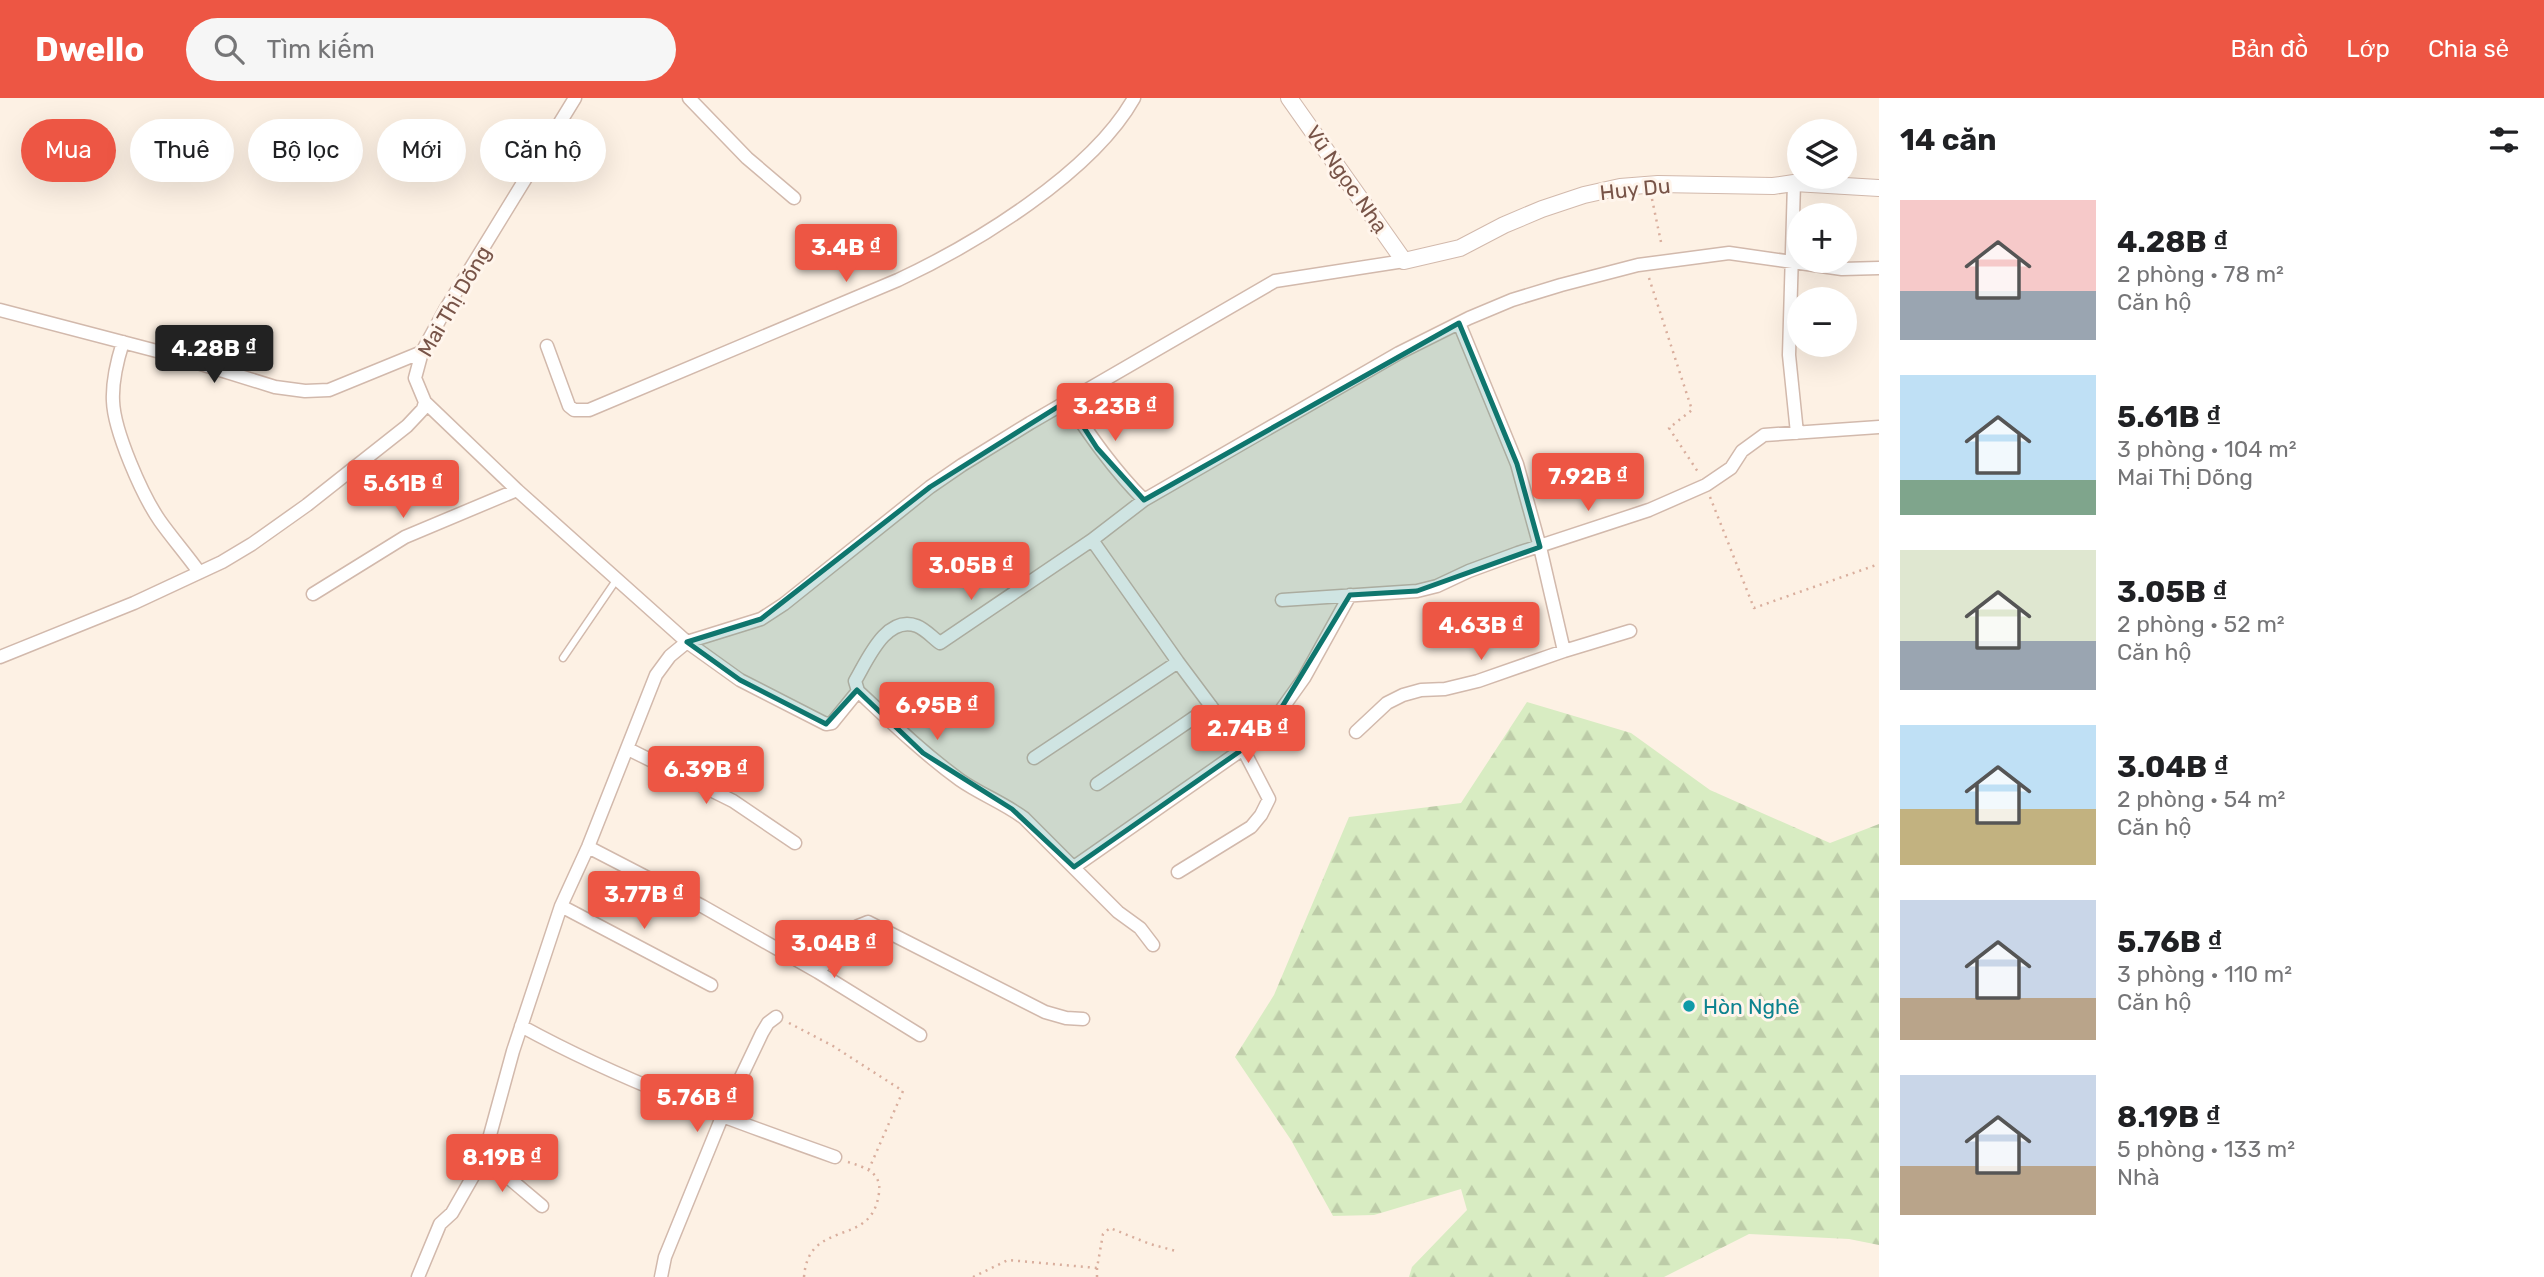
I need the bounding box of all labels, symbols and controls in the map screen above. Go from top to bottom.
search box [186,18,676,81]
text: Dwello [35,30,144,69]
icon: search [210,30,248,68]
text: Tìm kiếm [266,34,375,65]
text: Bản đồ [2230,35,2308,63]
text: Lớp [2346,35,2390,63]
text: Chia sẻ [2428,35,2509,63]
chip: Mua [21,119,116,182]
chip: Thuê [130,119,234,182]
chip: Bộ lọc [248,119,363,182]
chip: Mới [377,119,466,182]
chip: Căn hộ [480,119,606,182]
map controls [1787,119,1857,357]
button: layers [1787,119,1857,189]
street label: Vũ Ngọc Nhạ [1301,120,1393,238]
icon: filters [2485,121,2523,159]
text: 14 căn [1900,122,1996,158]
street label: Huy Du [1598,173,1672,205]
button: + [1787,203,1857,273]
text: 4.28B ₫ [2117,224,2229,260]
pin: 3.4B ₫ [789,225,903,284]
icon: home [1956,228,2040,312]
text: 3.4B ₫ [811,233,881,261]
street label: Mai Thị Dõng [412,241,496,361]
text: 2 phòng · 78 m² [2117,260,2284,288]
button: − [1787,287,1857,357]
text: Căn hộ [2117,288,2191,316]
pin: 4.28B ₫ [149,326,279,385]
text: 4.28B ₫ [171,334,257,362]
pin: 3.23B ₫ [1050,384,1180,443]
text: 3.23B ₫ [1073,392,1157,420]
text: 5.61B ₫ [2117,399,2221,435]
icon: home [1956,403,2040,487]
text: 3 phòng · 104 m² [2117,435,2297,463]
pin: 7.92B ₫ [1523,454,1653,513]
pin: 5.61B ₫ [338,460,468,520]
text: 7.92B ₫ [1548,462,1628,490]
text: Mai Thị Dõng [2117,463,2253,491]
text: 5.61B ₫ [363,469,443,497]
pin: 3.05B ₫ [906,542,1036,602]
text: 3.05B ₫ [929,551,1013,579]
text: 3.05B ₫ [2117,574,2228,610]
icon: home [1956,578,2040,662]
pin: 4.63B ₫ [1416,602,1546,662]
text: 2 phòng · 52 m² [2117,610,2285,638]
text: 4.63B ₫ [1439,611,1523,639]
text: Căn hộ [2117,638,2191,666]
pin: 6.95B ₫ [872,682,1002,742]
text: 6.95B ₫ [895,691,979,719]
pin: 2.74B ₫ [1183,706,1313,765]
text: 2.74B ₫ [1207,714,1289,742]
pin: 6.39B ₫ [641,746,771,806]
text: 3.04B ₫ [2117,749,2229,785]
icon: home [1956,753,2040,837]
text: 6.39B ₫ [664,755,748,783]
text: 2 phòng · 54 m² [2117,785,2285,813]
text: Căn hộ [2117,813,2191,841]
pin: 3.77B ₫ [579,872,709,931]
text: 3.77B ₫ [604,880,684,908]
pin: 3.04B ₫ [769,920,899,980]
text: 5.76B ₫ [2117,924,2223,960]
icon: home [1956,928,2040,1012]
text: 3.04B ₫ [791,929,877,957]
text: 3 phòng · 110 m² [2117,960,2292,988]
text: Căn hộ [2117,988,2191,1016]
place label: Hòn Nghê [1703,994,1800,1019]
marker: Hòn Nghê [1681,998,1697,1014]
pin: 5.76B ₫ [632,1074,762,1134]
text: 5.76B ₫ [656,1083,738,1111]
text: 8.19B ₫ [2117,1099,2221,1135]
icon: home [1956,1103,2040,1187]
pin: 8.19B ₫ [437,1134,567,1194]
text: 5 phòng · 133 m² [2117,1135,2295,1163]
text: 8.19B ₫ [462,1143,542,1171]
text: Nhà [2117,1163,2160,1191]

